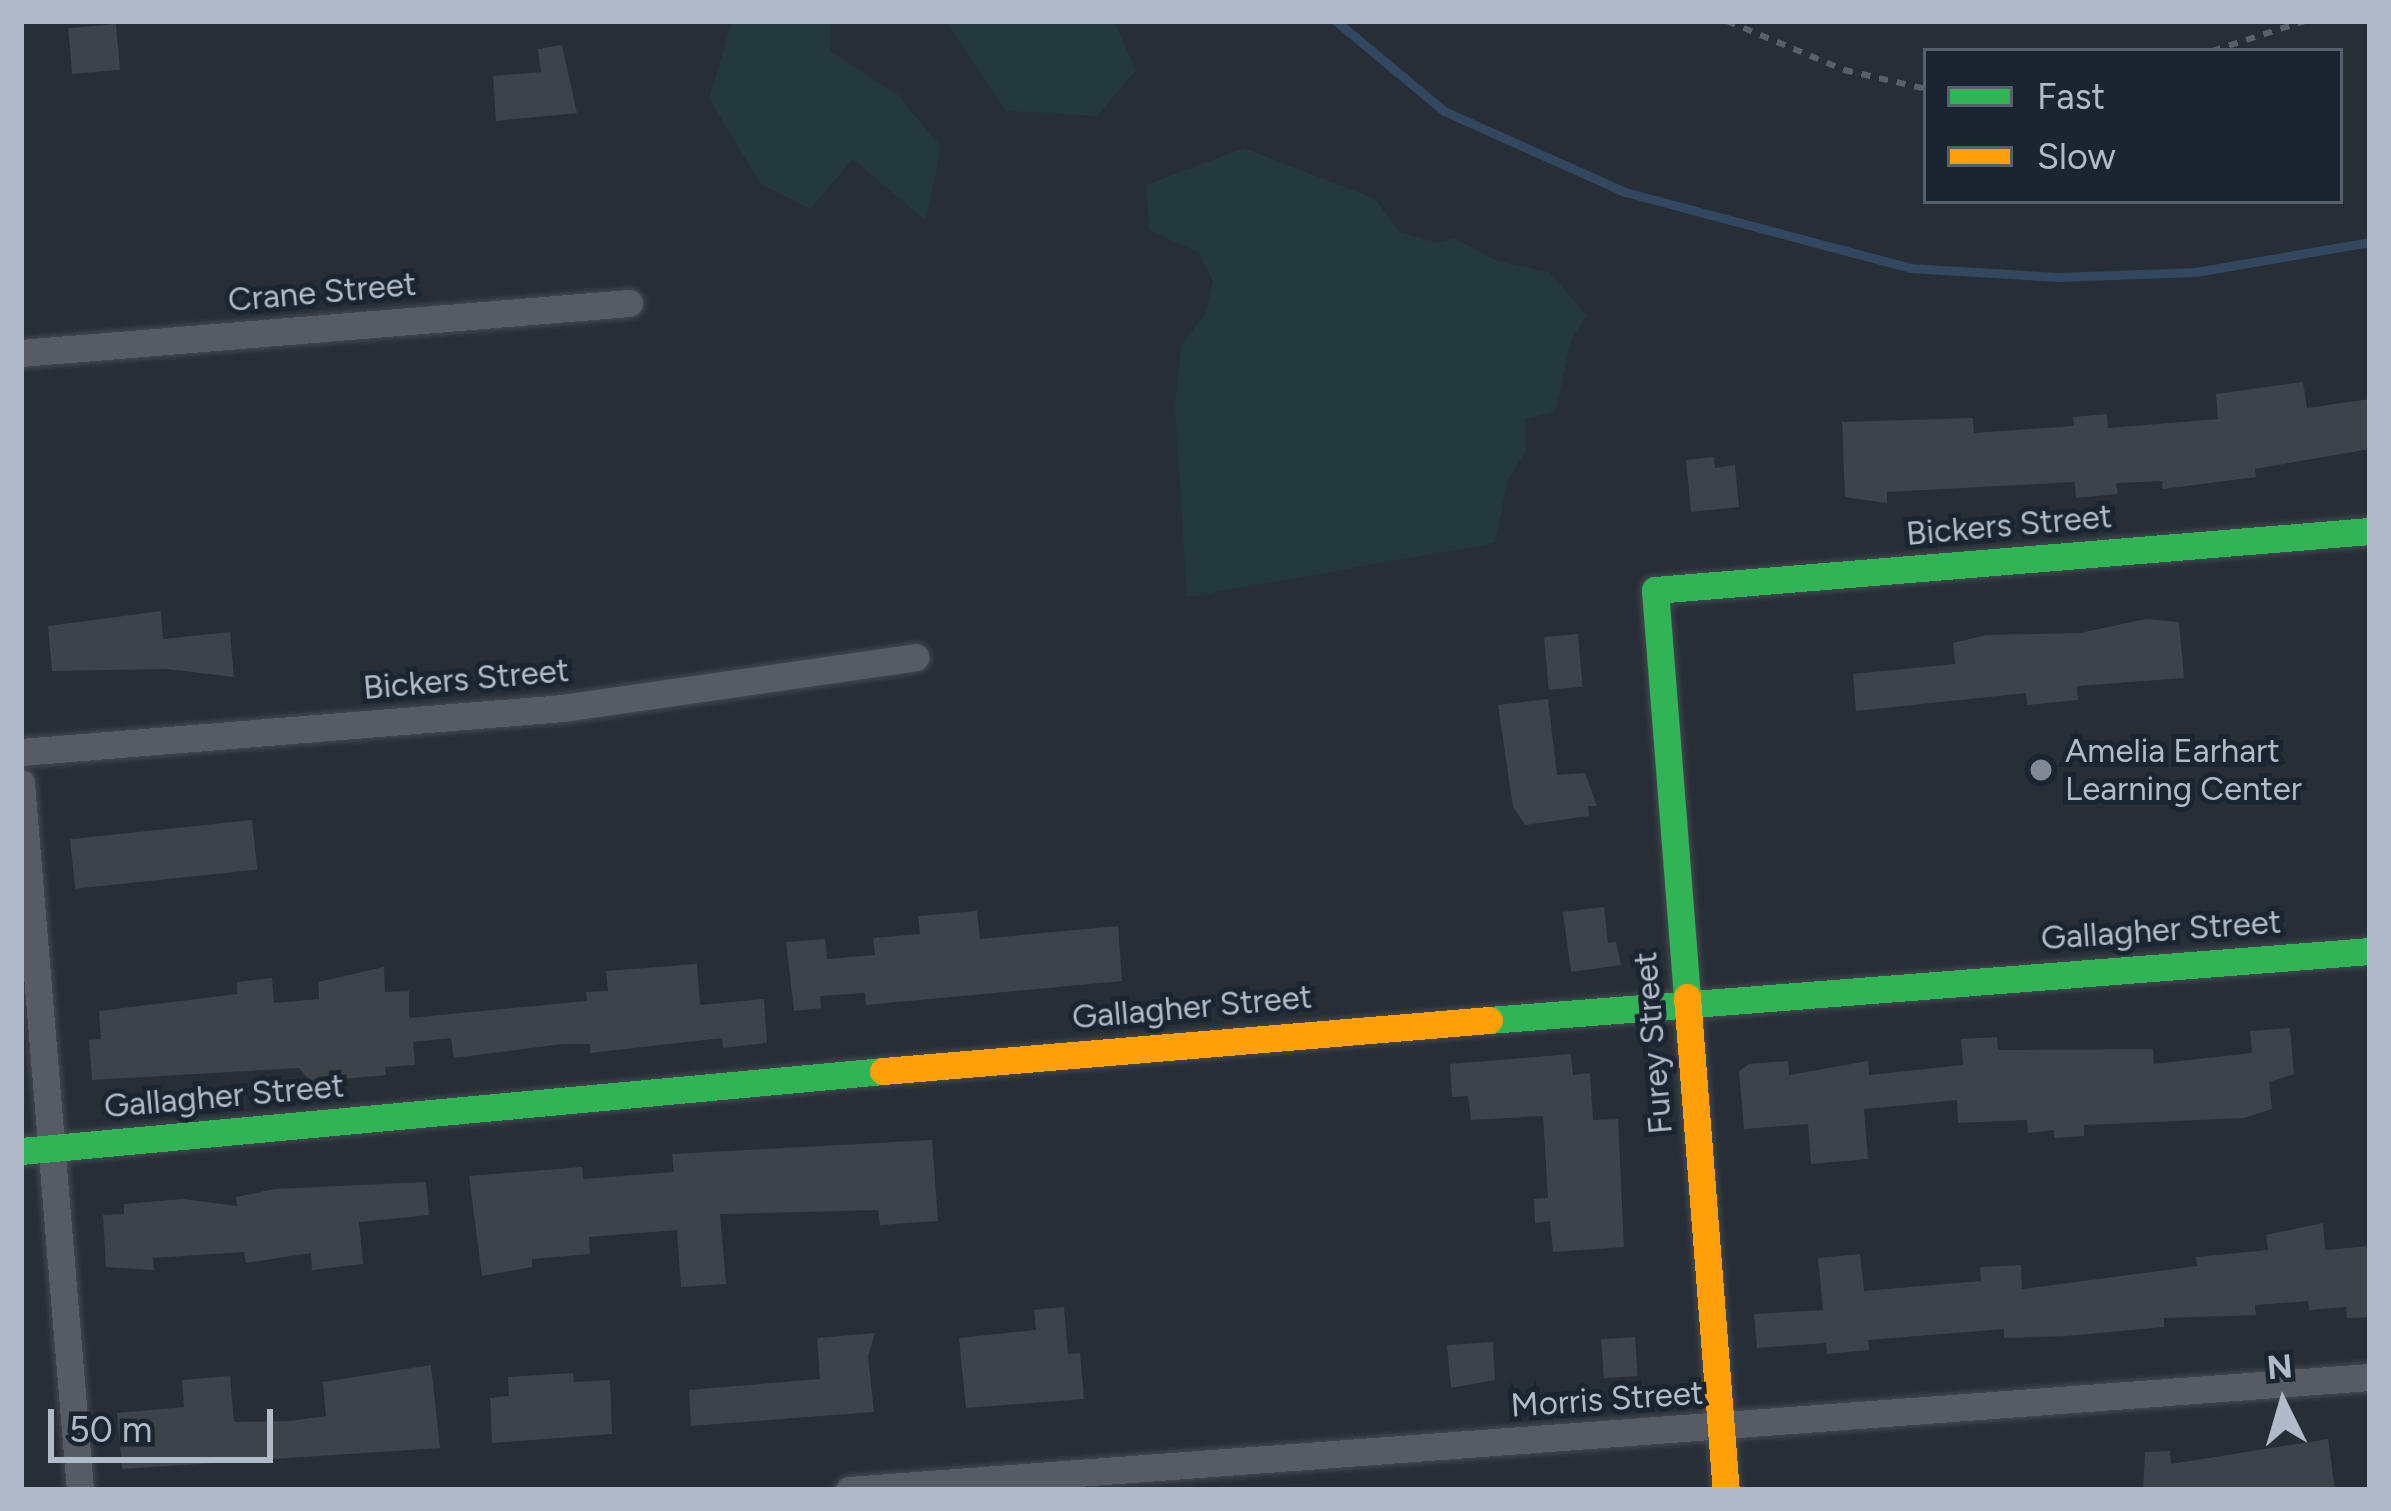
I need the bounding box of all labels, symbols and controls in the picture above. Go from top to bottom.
legend [1923,48,2343,204]
text: Fast [2037,75,2105,118]
text: Slow [2037,135,2116,178]
street label: Crane Street [226,264,418,320]
street label: Bickers Street [1904,496,2114,554]
street label: Bickers Street [361,650,571,708]
place label: Amelia Earhart Learning Center [2065,731,2302,809]
marker: Amelia Earhart Learning Center [2028,757,2054,783]
street label: Gallagher Street [2040,902,2282,958]
street label: Furey Street [1625,950,1681,1136]
street label: Gallagher Street [1070,977,1314,1037]
street label: Gallagher Street [102,1066,346,1126]
north arrow [2223,1343,2343,1463]
text: N [2265,1346,2294,1387]
street label: Morris Street [1509,1373,1705,1425]
scale bar [54,1385,279,1459]
text: 50 m [69,1408,152,1451]

